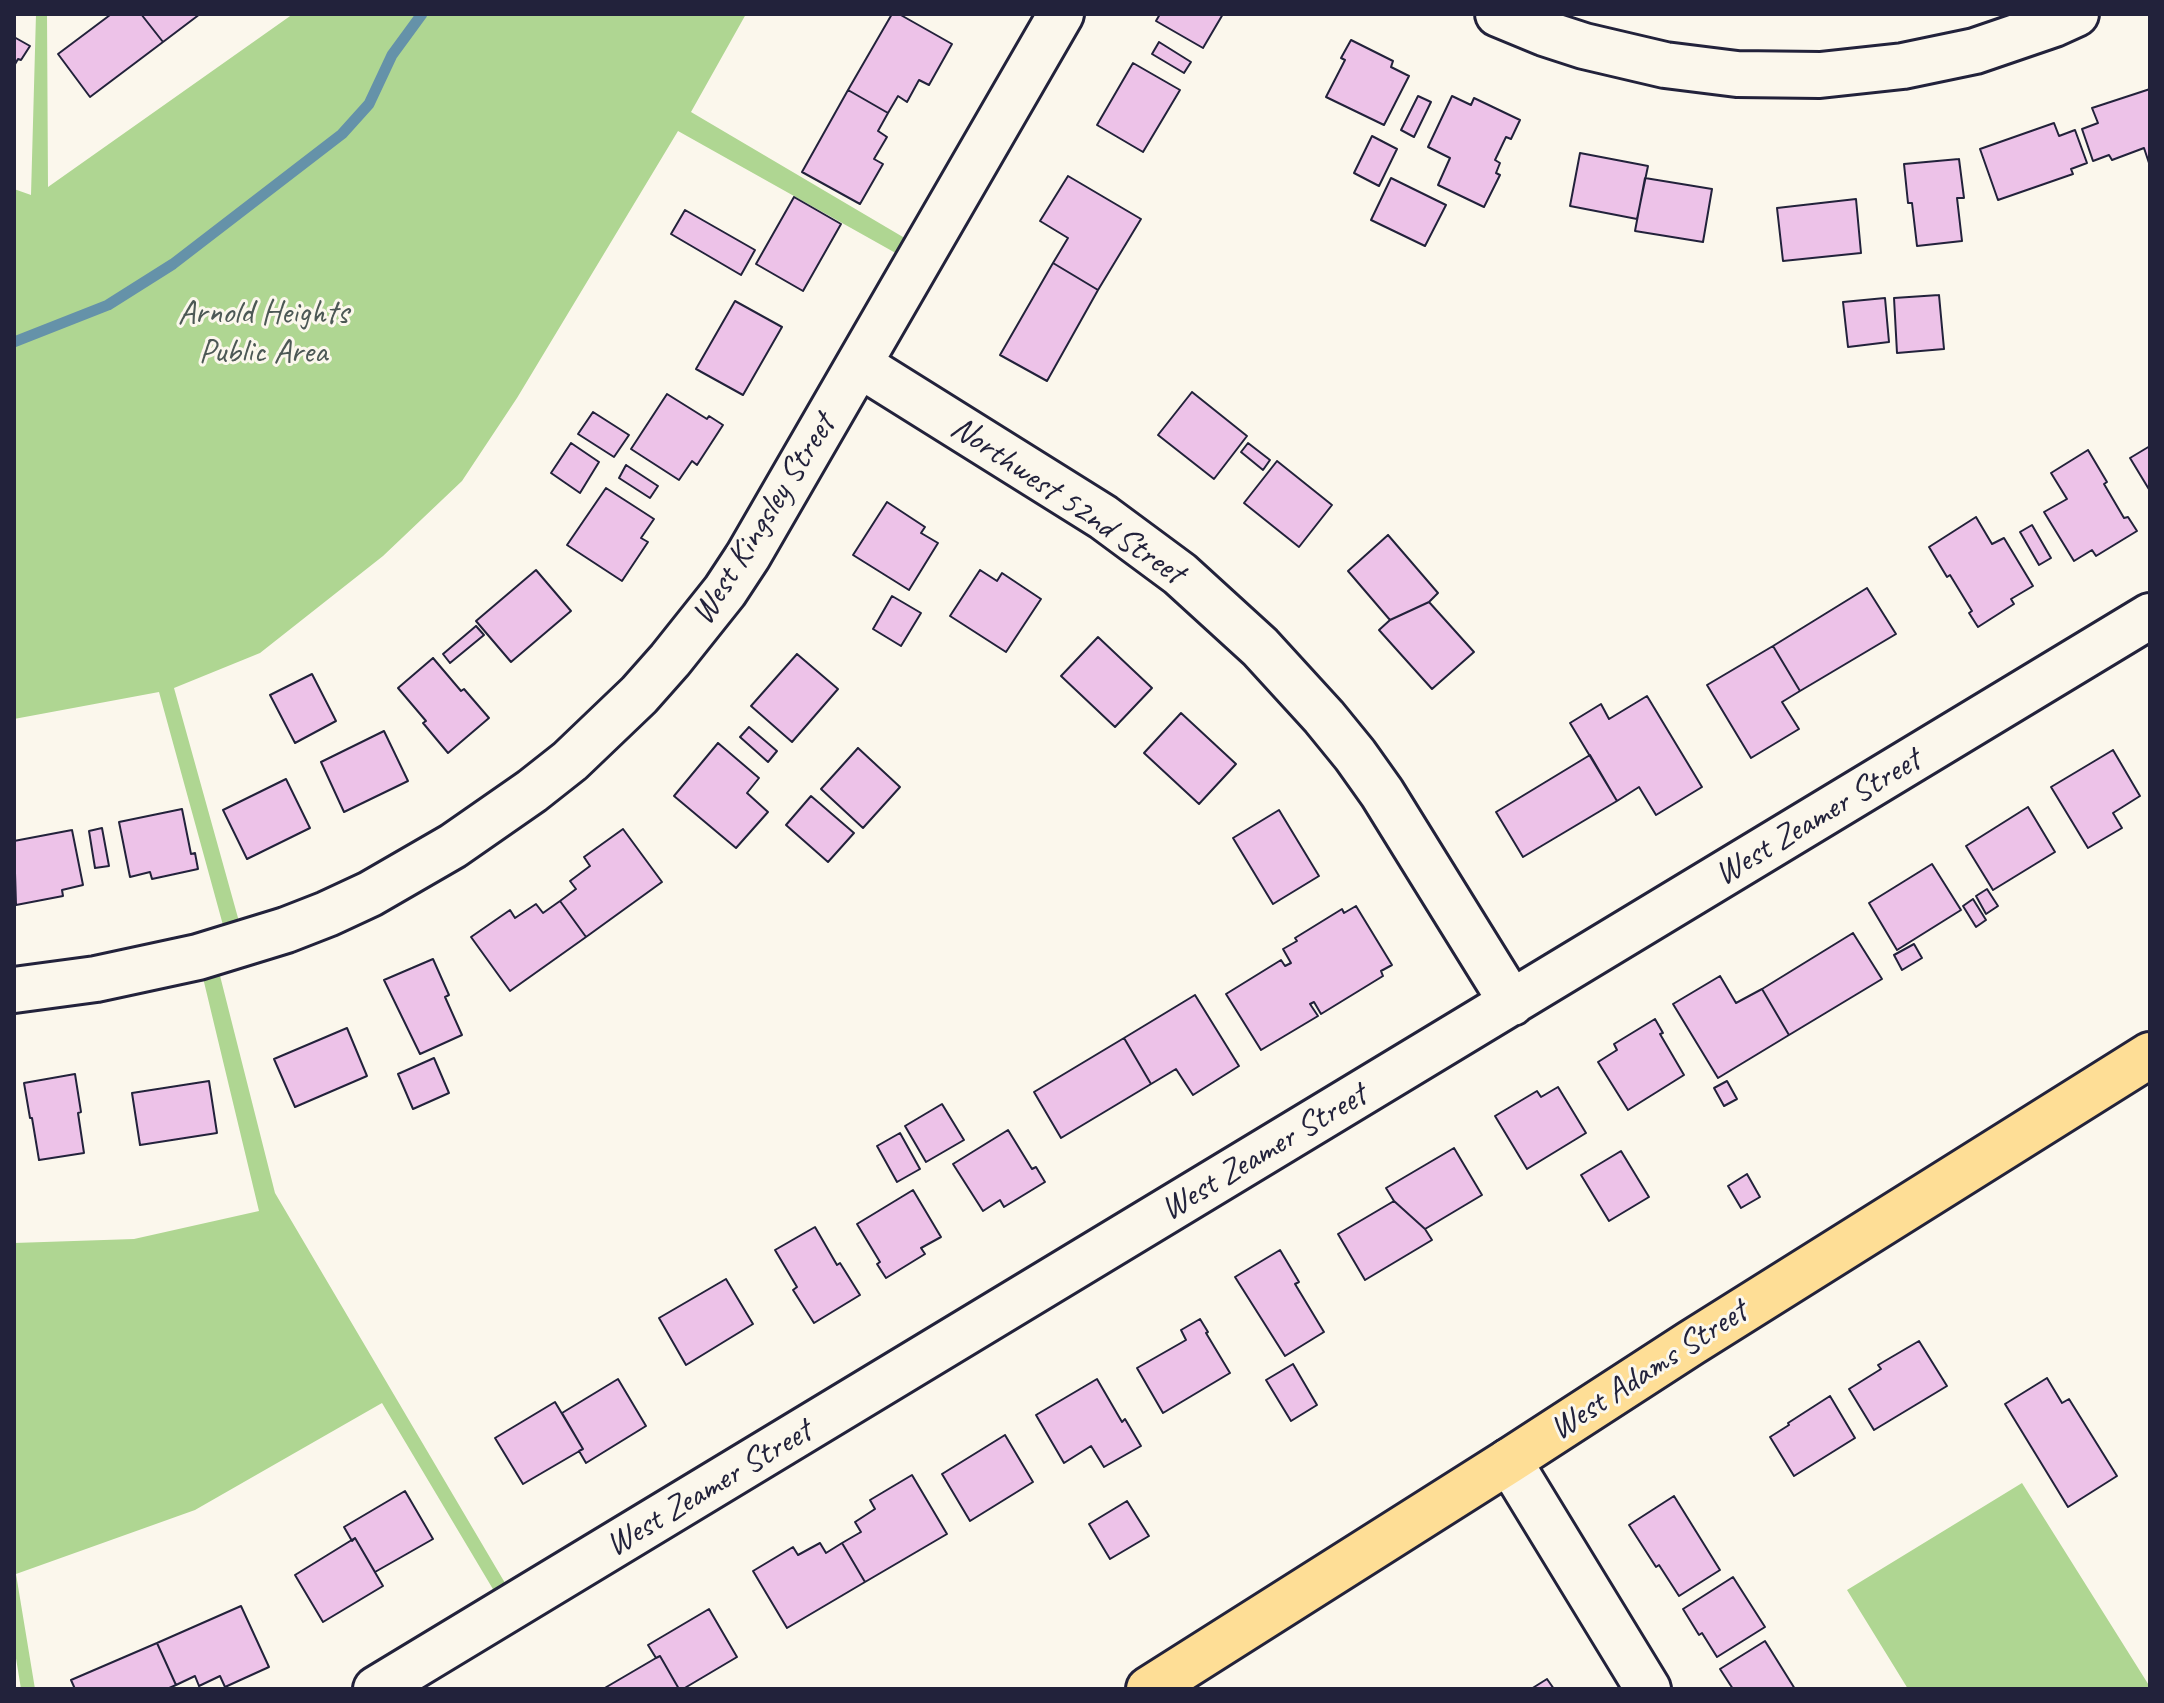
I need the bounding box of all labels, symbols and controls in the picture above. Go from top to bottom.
park label: Arnold Heights Public Area [178,294,348,374]
street label: West Kingsley Street [683,407,845,633]
street label: Northwest 52nd Street [943,408,1191,594]
street label: West Zeamer Street [1708,741,1928,895]
street label: West Zeamer Street [1154,1076,1374,1230]
street label: West Adams Street [1543,1292,1755,1450]
street label: West Zeamer Street [599,1412,819,1566]

